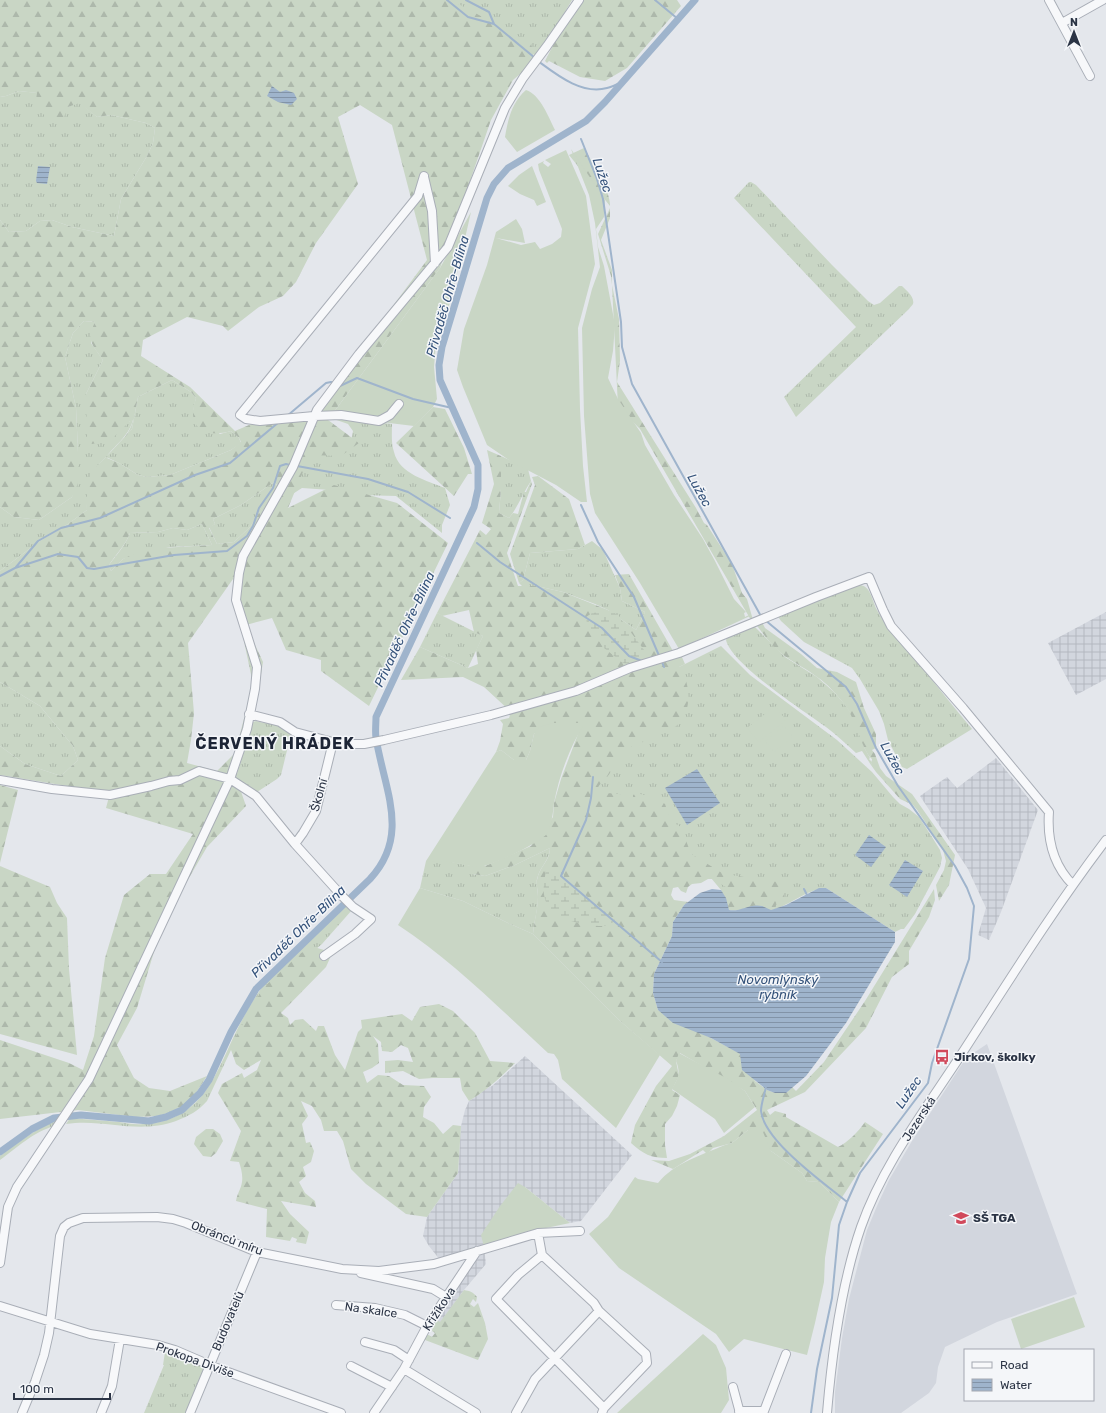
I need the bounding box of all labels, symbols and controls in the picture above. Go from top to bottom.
north arrow [1054,12,1094,52]
text: N [1070,16,1078,29]
water label: Lužec [590,156,615,194]
water label: Přivaděč Ohře-Bílina [423,233,472,358]
water label: Lužec [684,471,715,510]
water label: Přivaděč Ohře-Bílina [371,569,438,689]
district label: ČERVENÝ HRÁDEK [195,733,355,753]
water label: Lužec [877,739,908,778]
street label: Školní [308,776,331,813]
water label: Přivaděč Ohře-Bílina [248,882,349,980]
water label: Novomlýnský rybník [738,972,819,1002]
bus stop icon: Jirkov, školky [933,1048,951,1066]
place label: Jirkov, školky [954,1050,1036,1064]
water label: Lužec [892,1073,925,1111]
street label: Jezerská [899,1094,939,1144]
school or university icon: SŠ TGA [952,1209,970,1227]
place label: SŠ TGA [973,1211,1016,1225]
street label: Obránců míru [189,1218,265,1258]
street label: Křižíkova [420,1285,458,1333]
street label: Budovatelů [209,1289,247,1353]
street label: Na skalce [344,1299,398,1321]
street label: Prokopa Diviše [154,1339,236,1381]
legend [964,1349,1094,1401]
text: Road [1000,1358,1028,1372]
scale bar [14,1375,110,1401]
text: Water [1000,1378,1032,1392]
text: 100 m [20,1382,54,1396]

